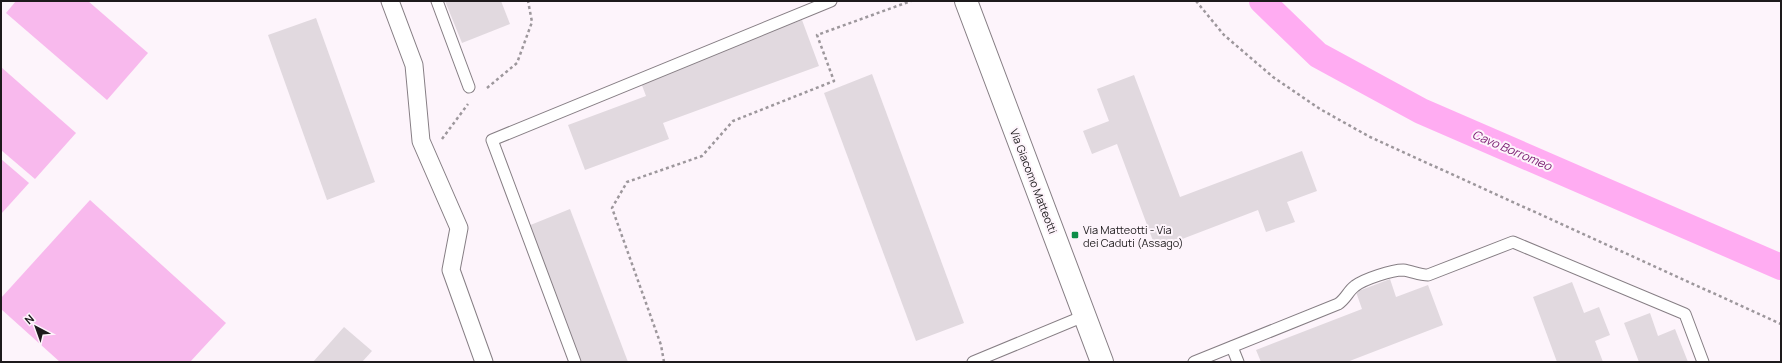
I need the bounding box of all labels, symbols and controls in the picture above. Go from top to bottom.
street label: Via Giacomo Matteotti [1007,126,1061,236]
water label: Cavo Borromeo [1470,126,1555,175]
place label: Via Matteotti - Via dei Caduti (Assago) [1083,222,1184,250]
marker: Via Matteotti - Via dei Caduti (Assago) [1070,230,1080,240]
north arrow [16,307,56,347]
text: N [21,311,37,327]

